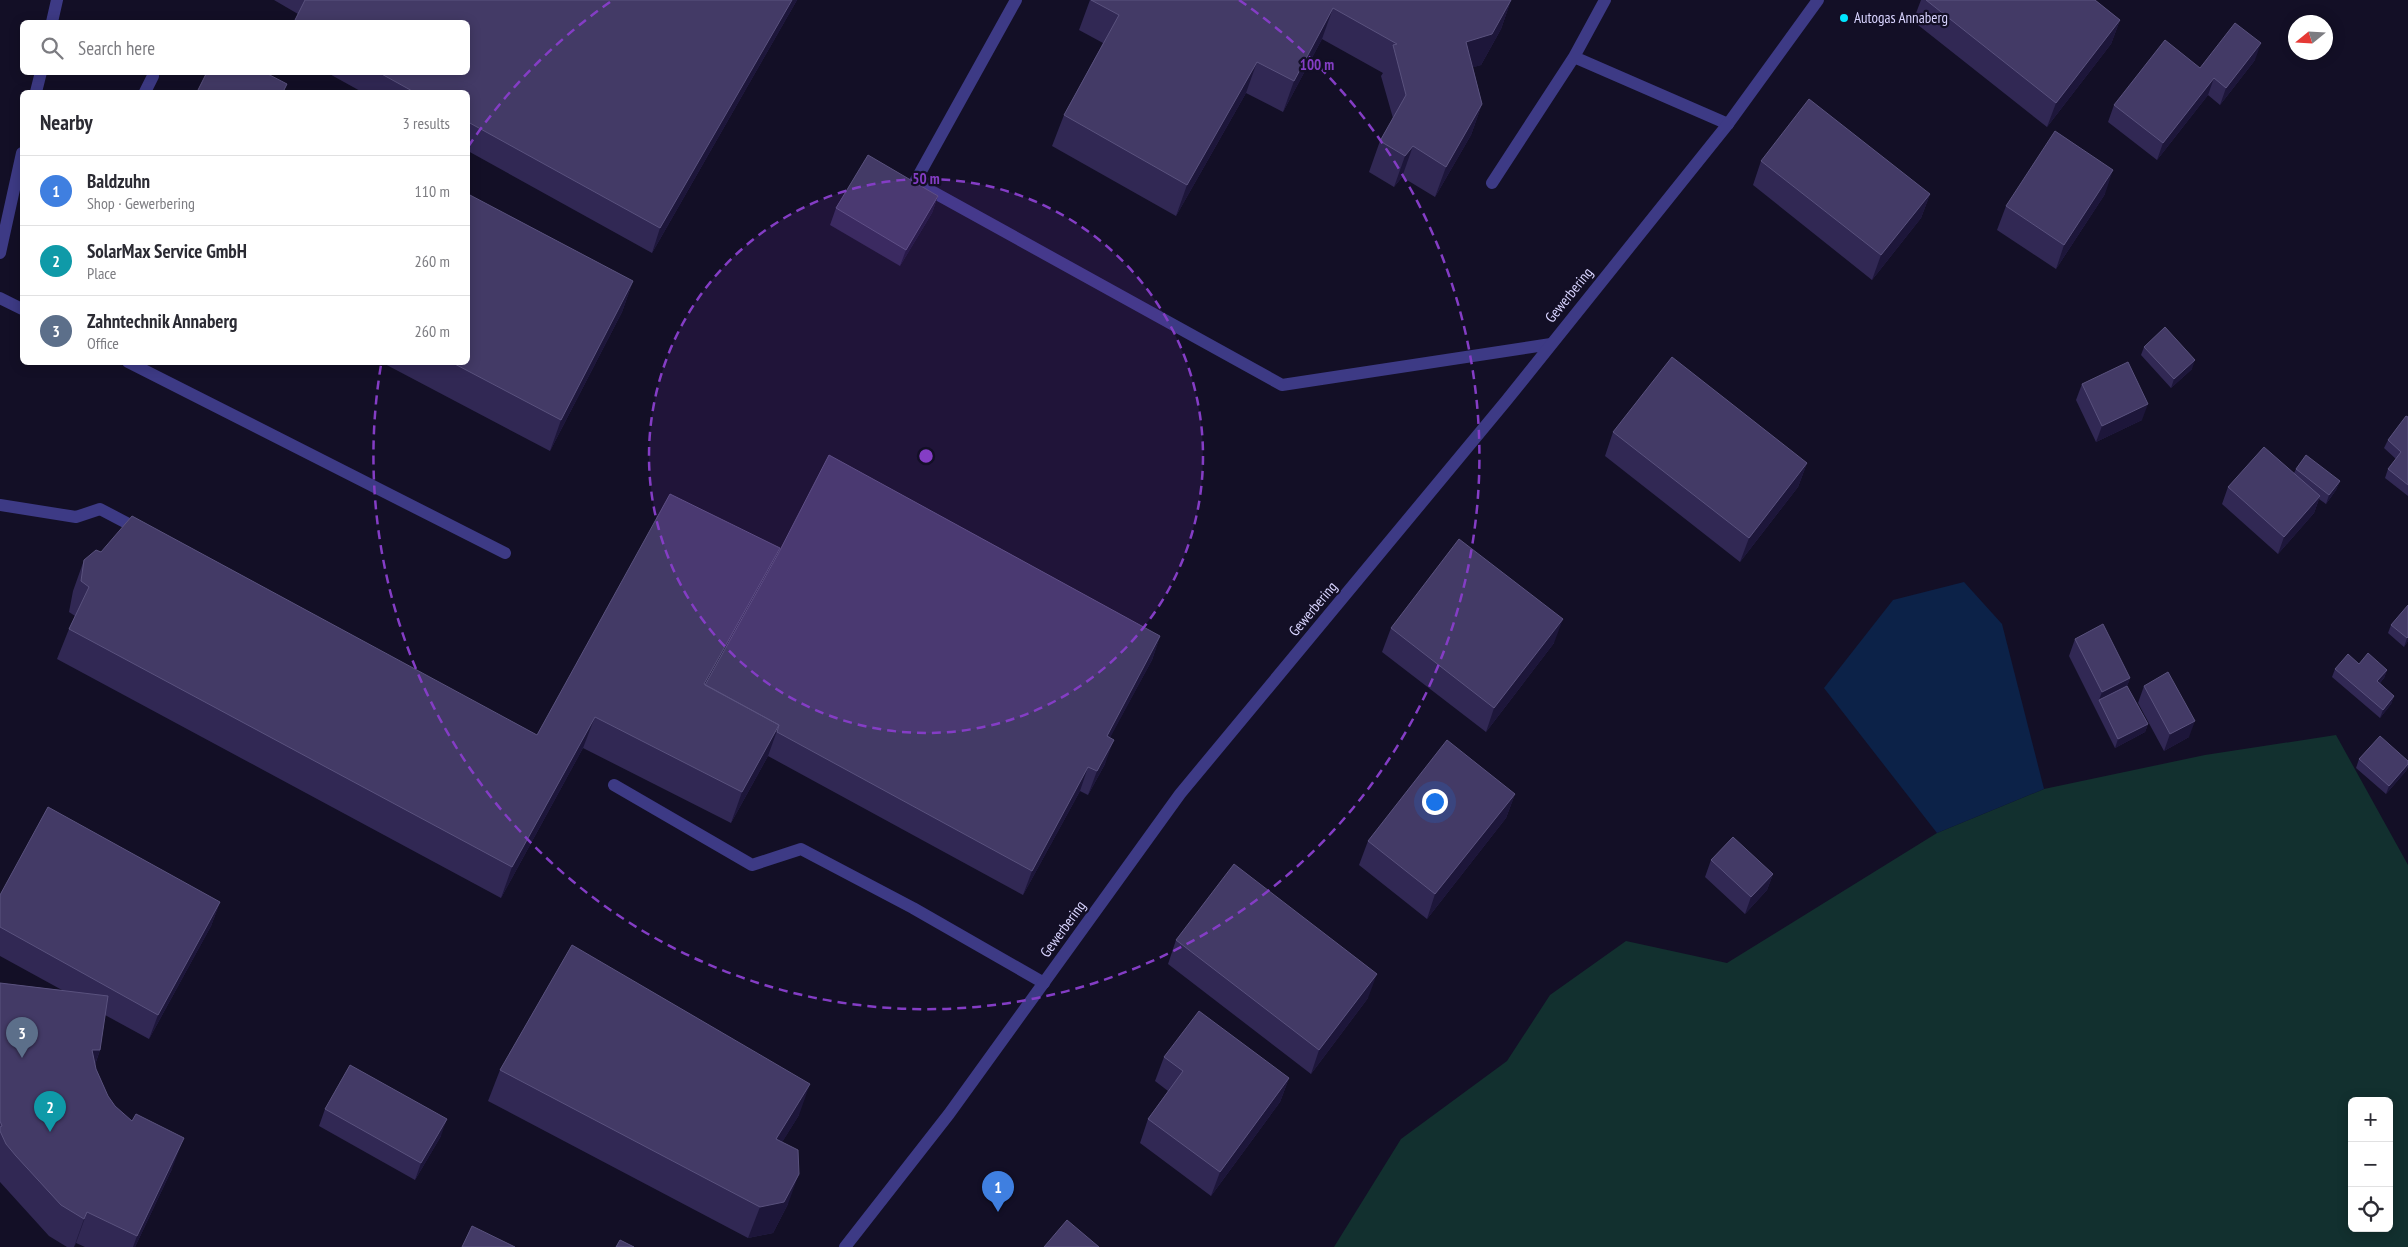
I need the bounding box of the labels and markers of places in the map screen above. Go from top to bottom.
place label: Autogas Annaberg [1854,8,1948,27]
marker: Autogas Annaberg [1838,12,1850,24]
centre of rings [917,447,935,465]
pin: 3 [6,1017,38,1058]
pin: 2 [34,1091,66,1132]
pin: 1 [982,1171,1014,1212]

